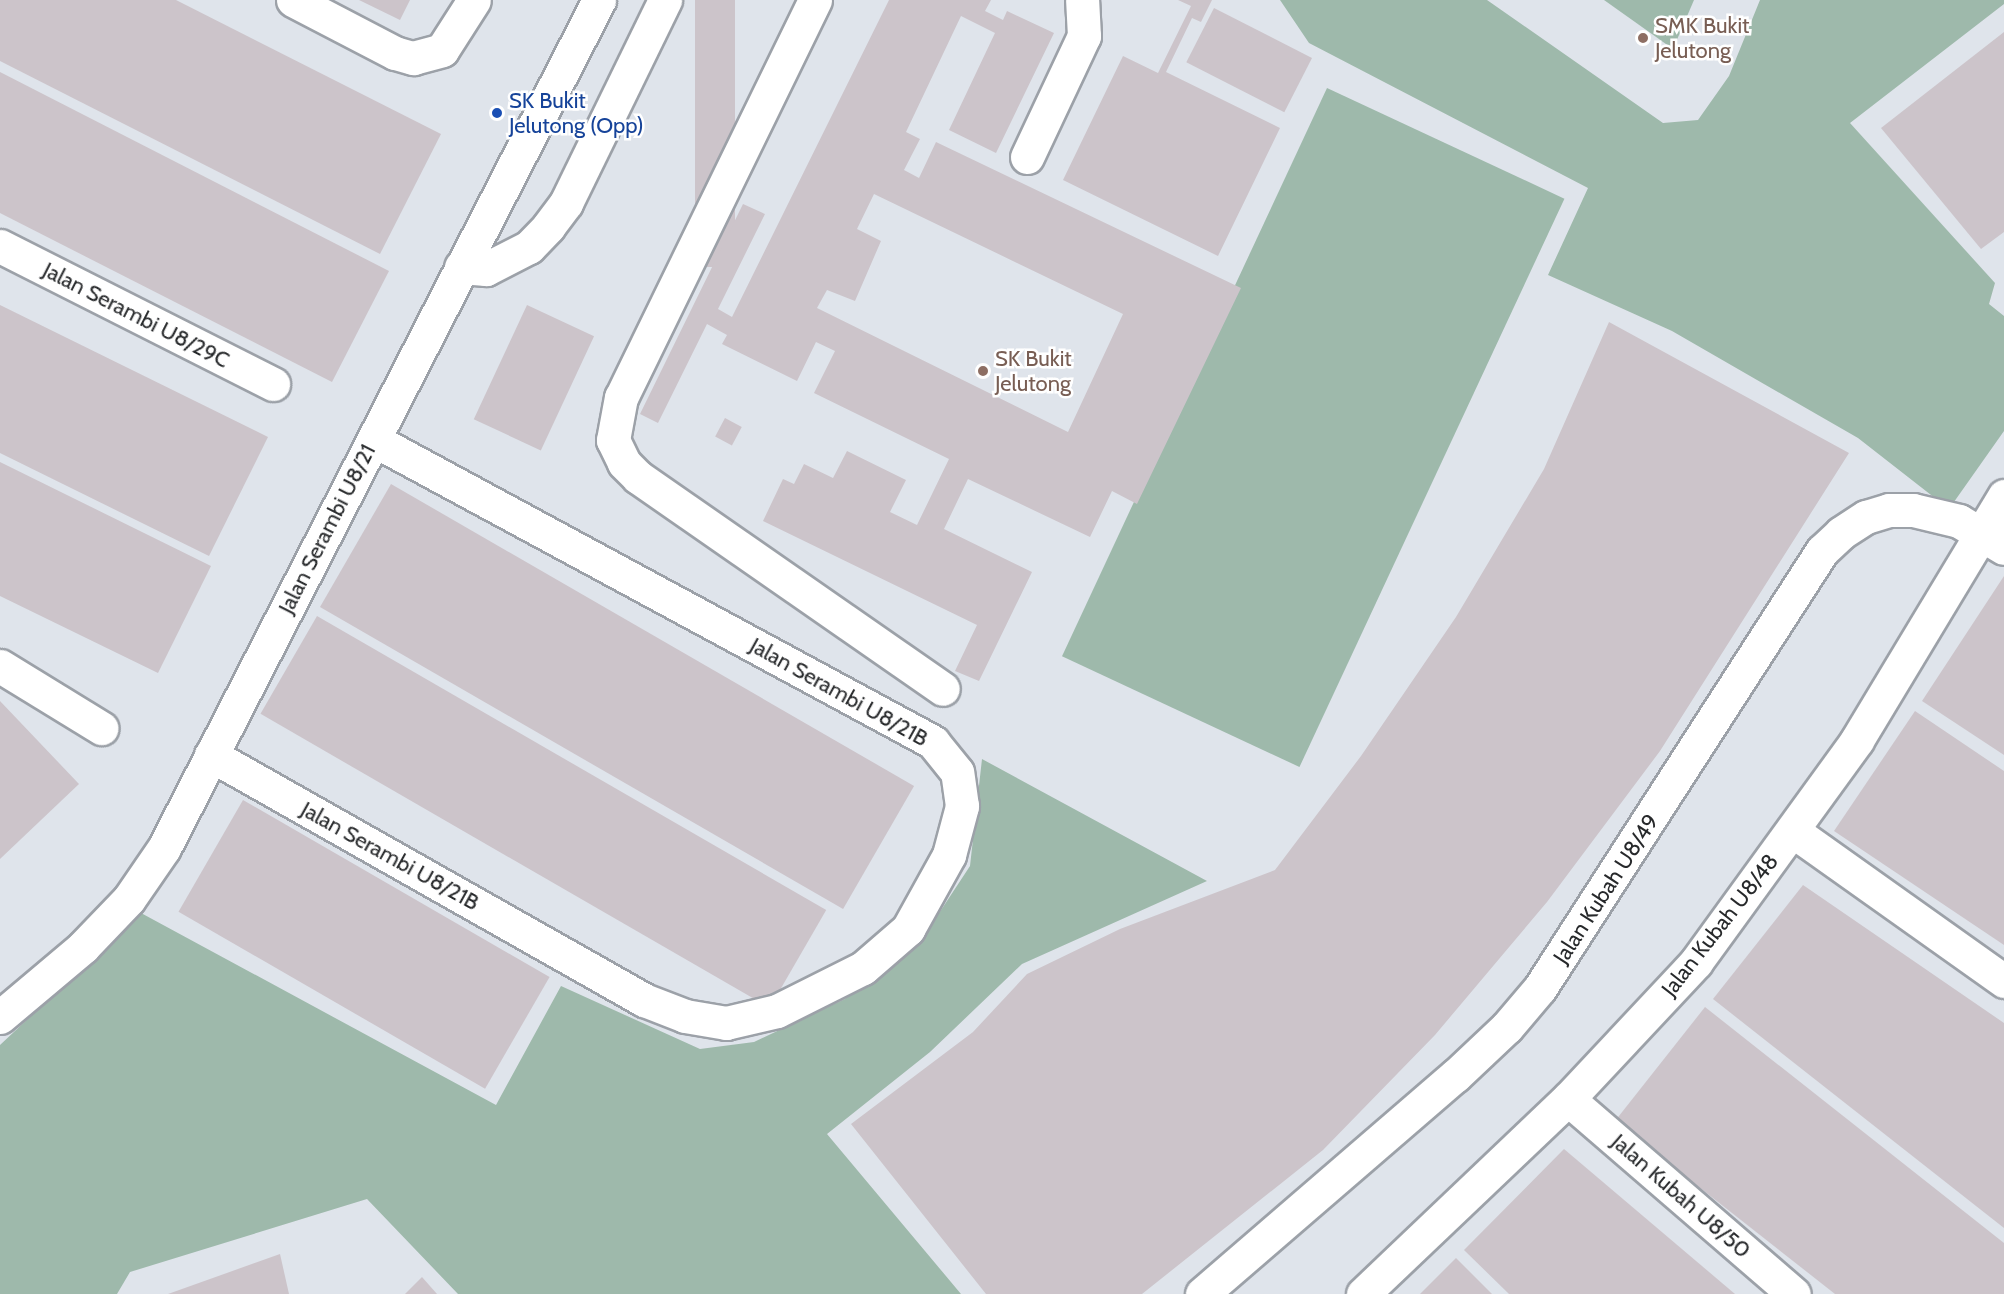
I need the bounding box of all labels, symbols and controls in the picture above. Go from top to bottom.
place label: SMK Bukit Jelutong [1655,12,1749,63]
marker: SMK Bukit Jelutong [1636,31,1650,45]
place label: SK Bukit Jelutong (Opp) [509,87,644,138]
marker: SK Bukit Jelutong (Opp) [490,106,504,120]
street label: Jalan Serambi U8/29C [38,257,234,373]
place label: SK Bukit Jelutong [995,345,1072,396]
marker: SK Bukit Jelutong [976,364,990,378]
street label: Jalan Serambi U8/21 [273,440,381,618]
street label: Jalan Serambi U8/21B [745,632,933,752]
street label: Jalan Serambi U8/21B [296,796,484,916]
street label: Jalan Kubah U8/49 [1548,809,1664,969]
street label: Jalan Kubah U8/48 [1656,848,1784,1002]
street label: Jalan Kubah U8/50 [1606,1128,1756,1264]

